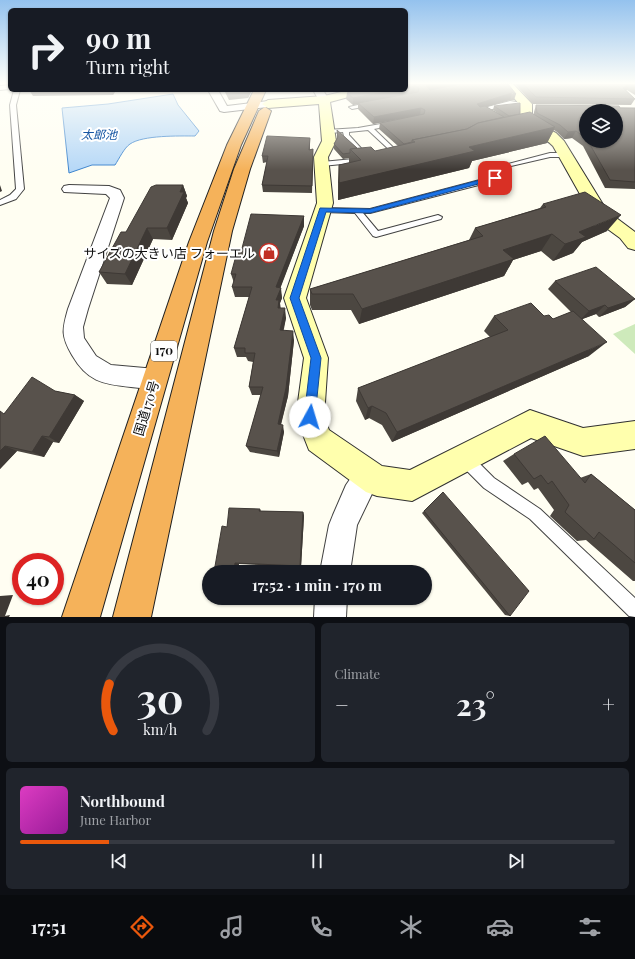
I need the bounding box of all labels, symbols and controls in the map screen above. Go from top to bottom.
text: 90 m [86,19,151,56]
icon: right [20,24,72,76]
text: Turn right [86,55,169,79]
map controls [579,104,623,148]
button: layers [579,104,623,148]
water label: 太郎池 [81,126,118,142]
pin [478,161,512,195]
icon: arrive [484,167,506,189]
shop icon: サイズの大きい店 フォーエル [258,242,280,264]
place label: サイズの大きい店 フォーエル [83,244,255,261]
road number: 170 [151,341,177,361]
street label: 国道170号 [129,378,162,438]
position arrow [289,396,331,438]
speed limit sign: 40 [12,553,64,605]
text: 17:52 · 1 min · 170 m [252,575,382,595]
text: Climate [335,665,380,682]
text: 30 [137,668,184,723]
text: 23° [456,684,495,724]
text: − [335,689,349,719]
text: + [602,689,615,719]
text: km/h [143,719,178,738]
text: Northbound [80,791,165,811]
text: June Harbor [80,811,151,828]
icon: previous [108,850,130,872]
icon: pause [306,850,328,872]
icon: next [505,850,527,872]
icon: directions [128,913,156,941]
icon: music [218,913,246,941]
icon: phone [307,913,335,941]
icon: climate [397,913,425,941]
icon: car [486,913,514,941]
icon: filters [576,913,604,941]
text: 17:51 [31,915,66,939]

